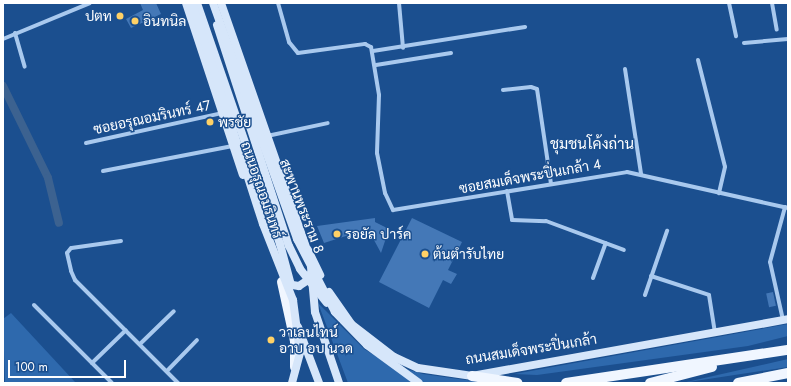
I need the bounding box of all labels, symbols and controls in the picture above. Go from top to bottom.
place label: ปตท [85,8,112,24]
marker: ปตท [115,11,125,21]
place label: อินทนิล [143,13,186,29]
marker: อินทนิล [130,16,140,26]
street label: ซอยอรุณอมรินทร์ 47 [92,96,212,138]
place label: พรชัย [218,114,251,130]
marker: พรชัย [205,117,215,127]
district label: ชุมชนโค้งถ่าน [550,136,634,154]
street label: ถนนอรุณอมรินทร์ [238,139,286,241]
street label: ซอยสมเด็จพระปิ่นเกล้า 4 [458,155,602,197]
street label: สะพานพระราม 8 [276,156,328,256]
place label: รอยัล ปาร์ค [345,226,411,242]
marker: รอยัล ปาร์ค [332,229,342,239]
place label: ต้นตำรับไทย [433,246,504,262]
marker: ต้นตำรับไทย [420,249,430,259]
place label: วาเลนไทน์ อาบ อบ นวด [279,324,353,356]
street label: ถนนสมเด็จพระปิ่นเกล้า [464,330,598,368]
marker: วาเลนไทน์ อาบ อบ นวด [266,335,276,345]
scale bar [10,352,128,378]
text: 100 m [15,358,48,376]

